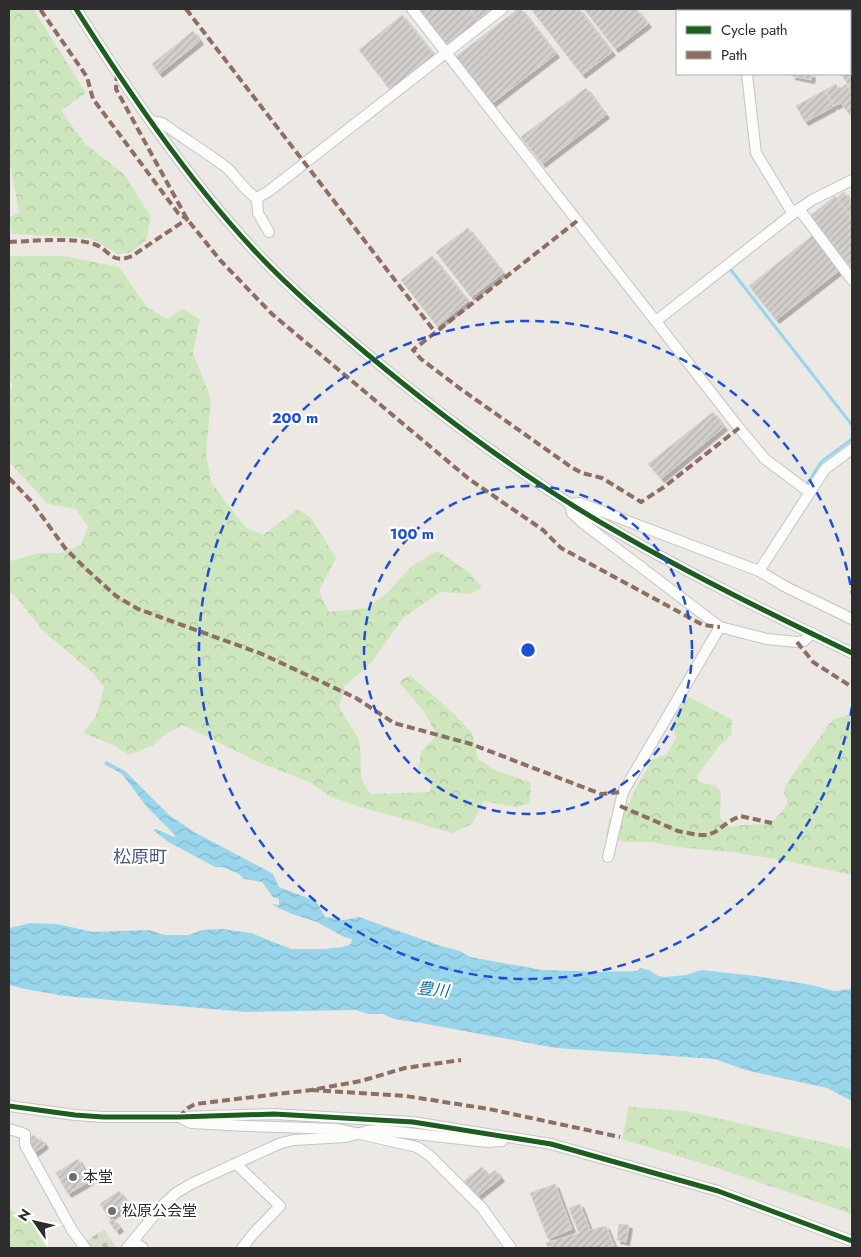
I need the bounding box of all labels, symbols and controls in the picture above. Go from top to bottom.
legend [676,10,851,75]
text: Cycle path [721,19,788,41]
text: Path [721,44,747,66]
text: 200 m [272,407,318,429]
text: 100 m [390,523,434,545]
centre of rings [519,641,537,659]
district label: 松原町 [113,844,167,870]
water label: 豊川 [416,976,452,1003]
place label: 本堂 [83,1166,113,1188]
marker: 本堂 [67,1171,79,1183]
north arrow [10,1197,60,1247]
place label: 松原公会堂 [122,1200,197,1222]
text: N [13,1205,36,1225]
marker: 松原公会堂 [106,1205,118,1217]

